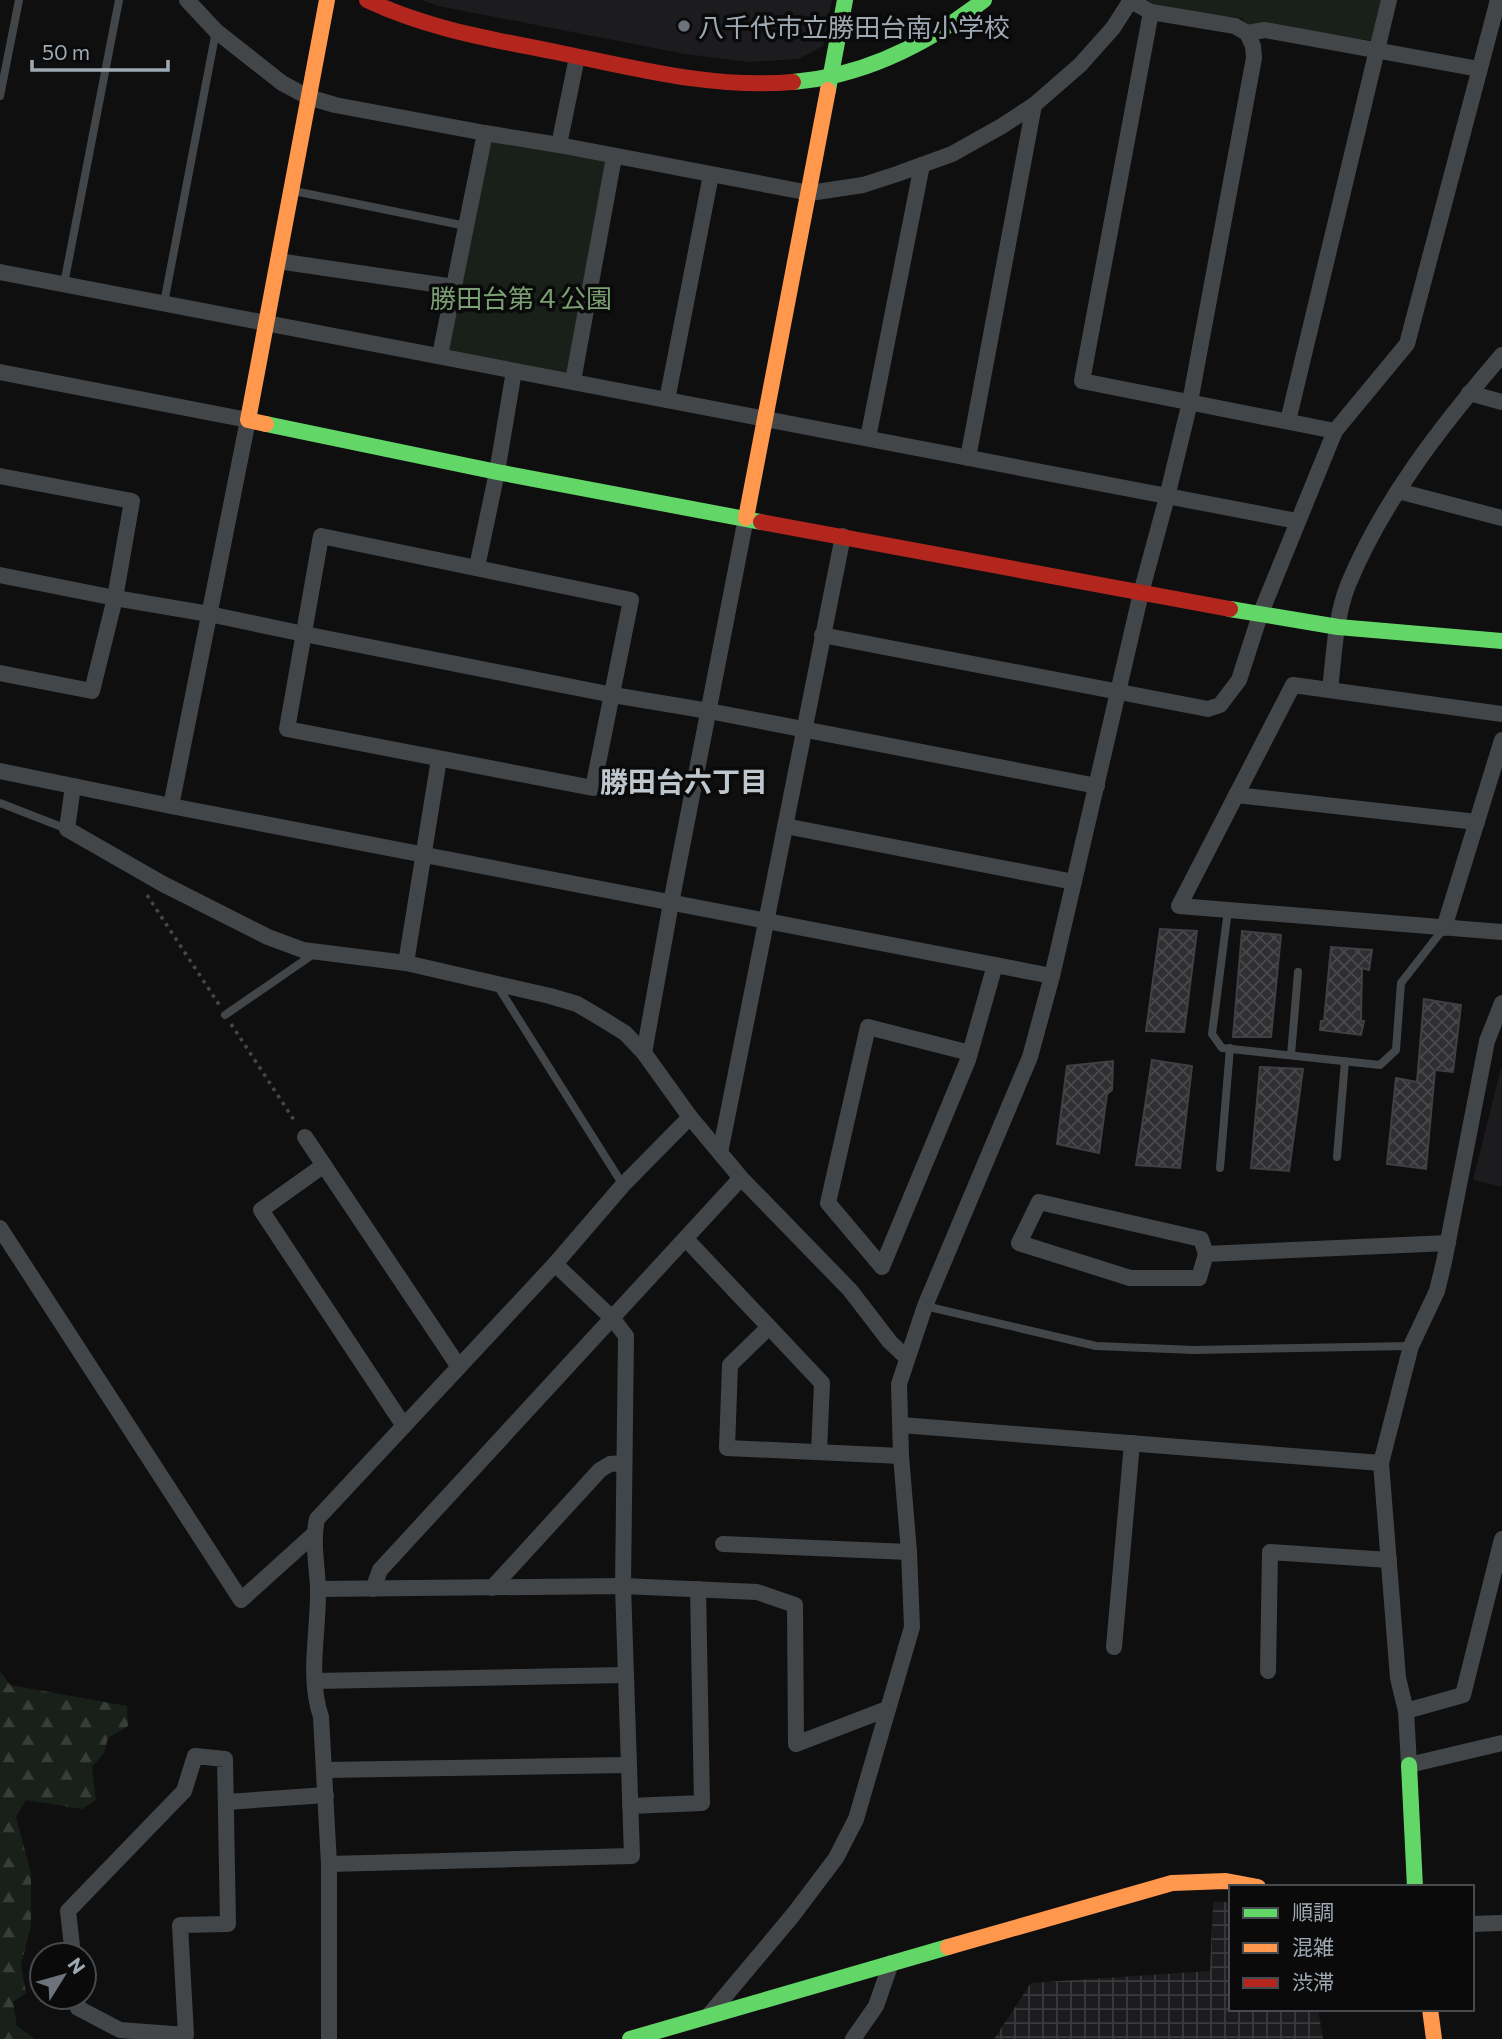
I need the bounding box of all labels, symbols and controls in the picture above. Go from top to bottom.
place label: 八千代市立勝田台南小学校 [698,11,1010,42]
marker: 八千代市立勝田台南小学校 [676,18,692,34]
scale bar [32,28,168,72]
text: 50 m [42,39,90,64]
park label: 勝田台第４公園 [430,282,612,313]
district label: 勝田台六丁目 [600,764,768,798]
legend [1229,1885,1474,2011]
text: 順調 [1292,1899,1334,1924]
text: 混雑 [1292,1934,1334,1959]
north arrow [28,1941,98,2011]
text: N [63,1953,90,1978]
text: 渋滞 [1292,1969,1334,1994]

